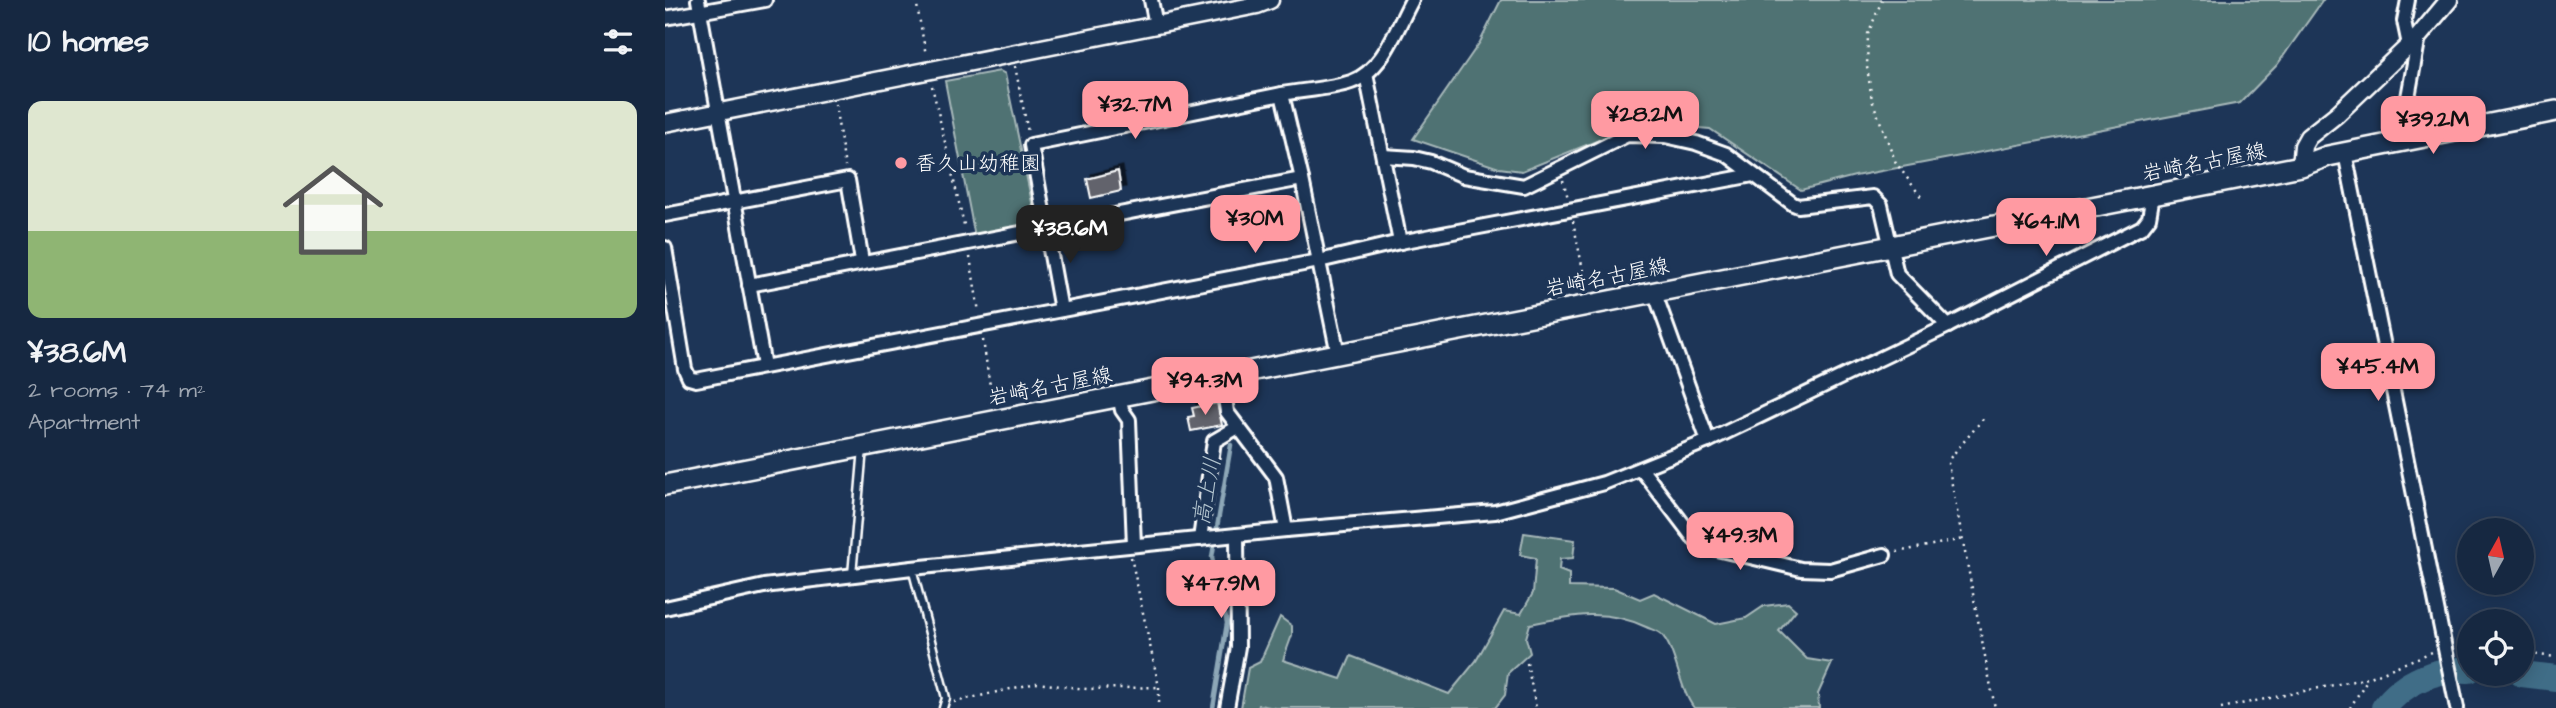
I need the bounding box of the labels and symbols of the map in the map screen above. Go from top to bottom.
pin: ¥32.7M [1078,82,1192,141]
pin: ¥28.2M [1588,92,1702,151]
pin: ¥39.2M [2376,96,2490,156]
street label: 岩崎名古屋線 [2139,136,2269,189]
place label: 香久山幼稚園 [915,149,1041,178]
marker: 香久山幼稚園 [893,155,909,171]
pin: ¥30M [1214,196,1296,255]
pin: ¥64.1M [1989,198,2103,258]
pin: ¥38.6M [1013,205,1127,265]
street label: 岩崎名古屋線 [1542,251,1672,304]
pin: ¥45.4M [2321,344,2435,403]
pin: ¥94.3M [1148,358,1262,417]
street label: 岩崎名古屋線 [985,360,1115,413]
water label: 高上川 [1185,454,1229,528]
pin: ¥49.3M [1683,512,1797,572]
north arrow [2457,518,2534,595]
pin: ¥47.9M [1164,560,1278,620]

